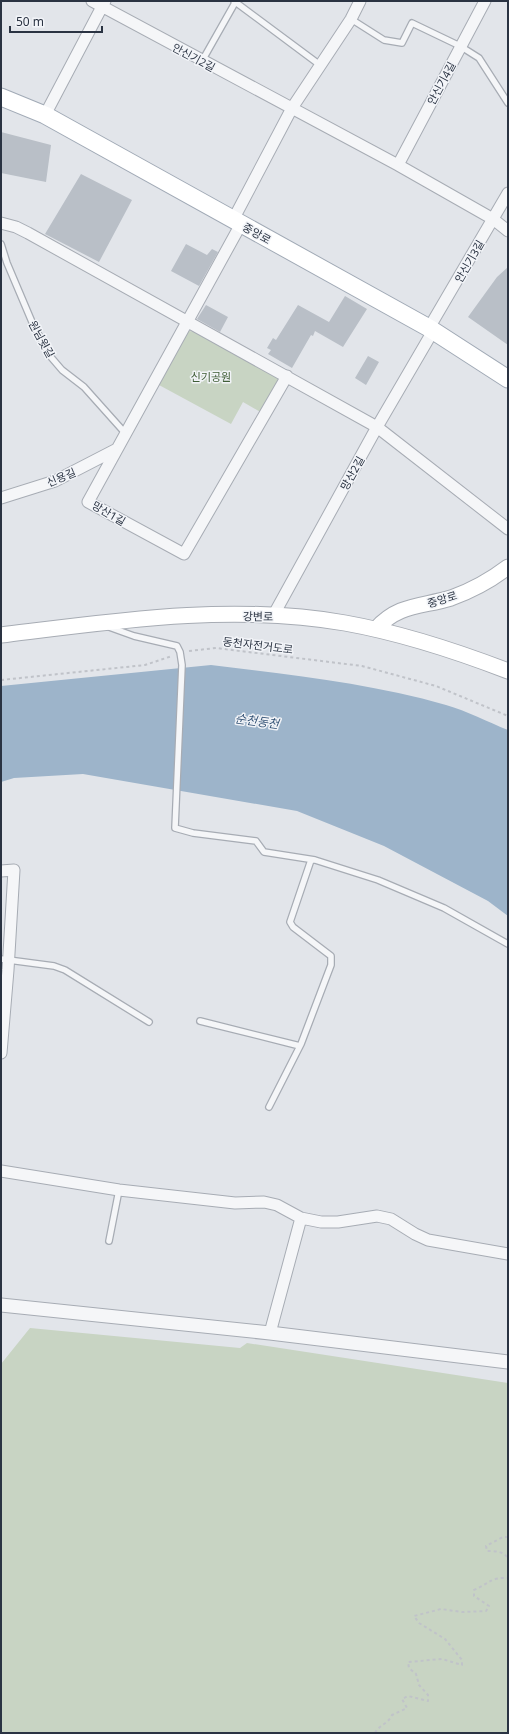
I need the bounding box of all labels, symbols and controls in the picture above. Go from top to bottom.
scale bar [10,8,102,34]
text: 50 m [16,13,44,30]
street label: 안신기2길 [170,39,218,75]
street label: 안신기4길 [423,59,459,107]
street label: 중앙로 [240,219,274,247]
street label: 안신기3길 [451,237,487,285]
street label: 원님윗길 [26,318,58,360]
park label: 신기공원 [191,369,231,384]
street label: 망산2길 [337,453,367,493]
street label: 신용길 [44,464,78,490]
street label: 망산1길 [89,497,129,529]
street label: 중앙로 [425,587,459,611]
street label: 강변로 [243,608,273,624]
street label: 동천자전거도로 [222,633,294,657]
water label: 순천동천 [234,710,282,733]

